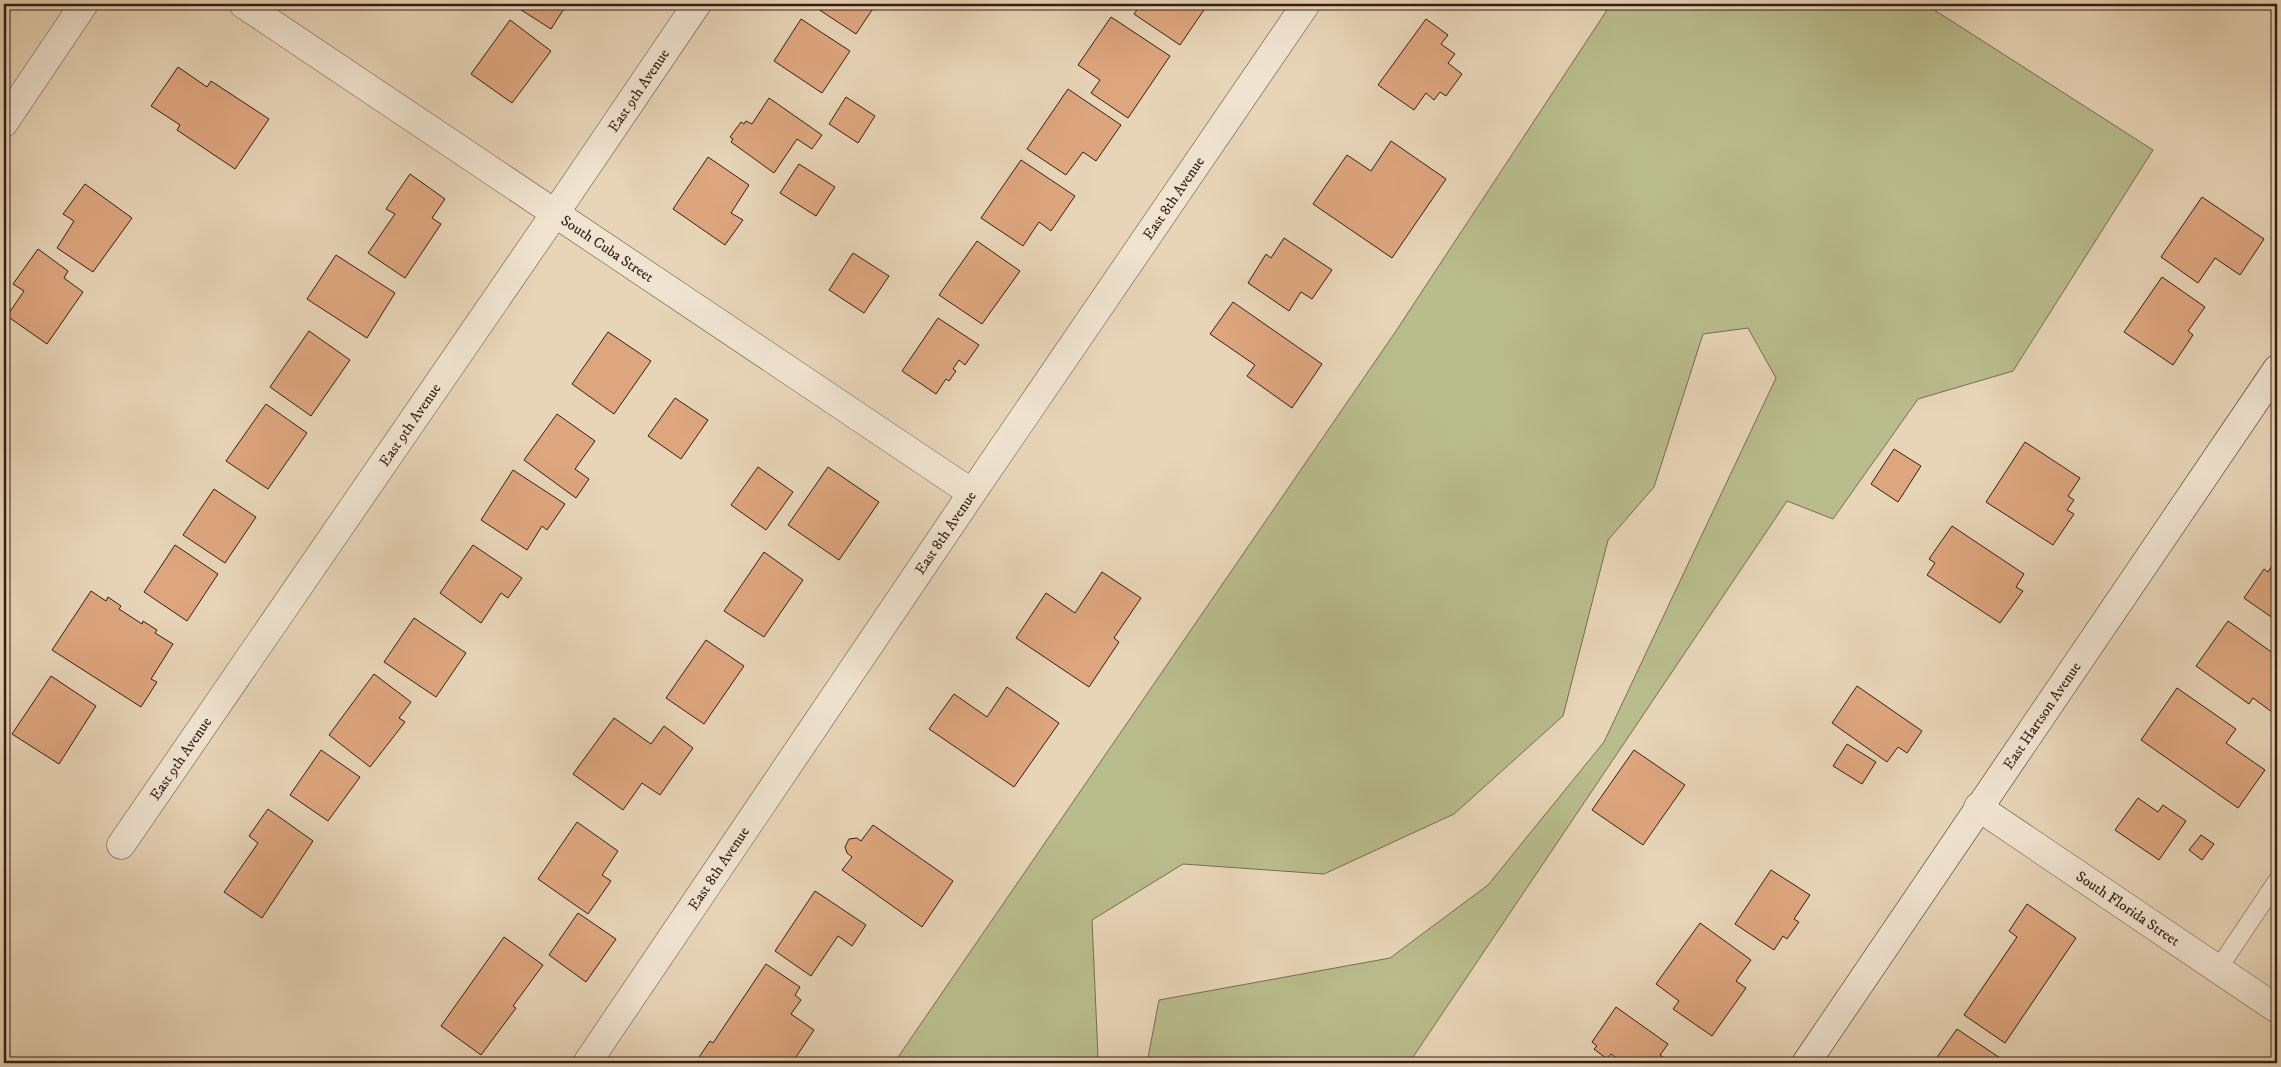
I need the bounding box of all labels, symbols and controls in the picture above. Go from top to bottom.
street label: East 9th Avenue [604,45,674,136]
street label: East 8th Avenue [1139,153,1209,244]
street label: South Cuba Street [557,211,657,287]
street label: East 9th Avenue [375,380,445,470]
street label: East 8th Avenue [911,488,981,578]
street label: East Hartson Avenue [1999,658,2086,773]
street label: East 9th Avenue [146,713,216,804]
street label: East 8th Avenue [684,823,754,914]
street label: South Florida Street [2072,867,2183,951]

